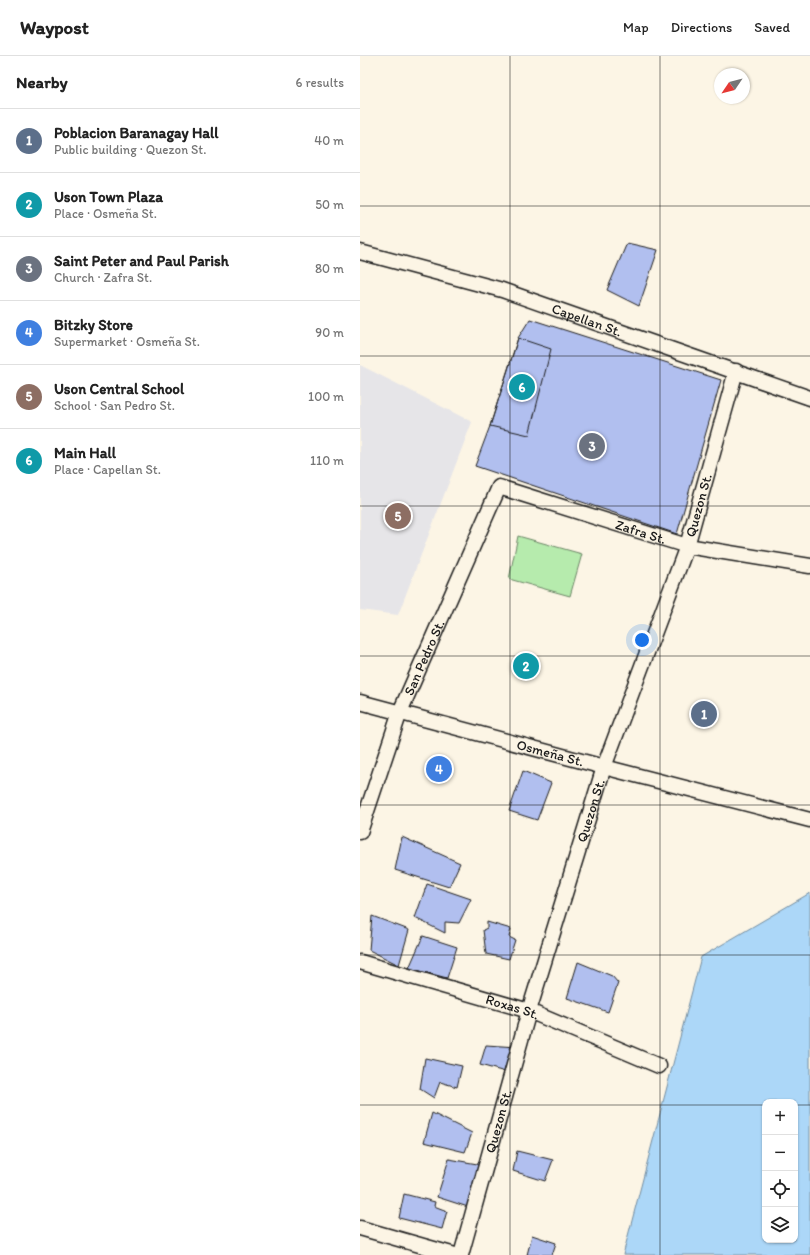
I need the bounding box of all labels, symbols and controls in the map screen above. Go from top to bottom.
text: Waypost [20,16,89,39]
text: Map [623,19,649,36]
text: Directions [671,19,732,36]
text: Saved [754,19,790,36]
north arrow [714,68,750,104]
text: Nearby [16,72,68,92]
text: 6 results [296,75,344,90]
text: Poblacion Baranagay Hall [54,124,219,142]
text: 1 [26,133,32,148]
text: 40 m [314,133,344,148]
text: Public building · Quezon St. [54,142,206,157]
text: Uson Town Plaza [54,188,163,206]
text: 2 [26,197,32,212]
text: 50 m [315,197,344,212]
text: Place · Osmeña St. [54,206,157,221]
text: Saint Peter and Paul Parish [54,252,229,270]
text: 3 [25,261,33,276]
text: 80 m [315,261,344,276]
text: Church · Zafra St. [54,270,152,285]
street label: Capellan St. [550,300,624,340]
text: Bitzky Store [54,316,133,334]
text: 4 [25,325,33,340]
text: 90 m [315,325,344,340]
text: Supermarket · Osmeña St. [54,334,200,349]
pin: 6 [509,372,535,402]
text: Uson Central School [54,380,184,398]
text: 5 [26,389,32,404]
text: 100 m [308,389,344,404]
text: School · San Pedro St. [54,398,175,413]
pin: 3 [579,431,605,461]
text: Main Hall [54,444,116,462]
text: 6 [26,453,32,468]
text: 110 m [310,453,344,468]
text: Place · Capellan St. [54,462,161,477]
street label: Quezon St. [681,471,715,539]
pin: 5 [385,501,411,531]
street label: Zafra St. [613,516,668,547]
street label: San Pedro St. [400,617,448,698]
your location [632,630,652,650]
pin: 2 [513,651,539,681]
pin: 1 [691,699,717,729]
street label: Osmeña St. [515,736,586,770]
pin: 4 [426,754,452,784]
street label: Quezon St. [573,777,608,844]
street label: Roxas St. [484,990,542,1023]
street label: Quezon St. [481,1087,515,1155]
map controls [762,1099,798,1243]
button: + [762,1099,798,1135]
button: − [762,1135,798,1171]
button: locate [762,1171,798,1207]
button: layers [762,1207,798,1243]

